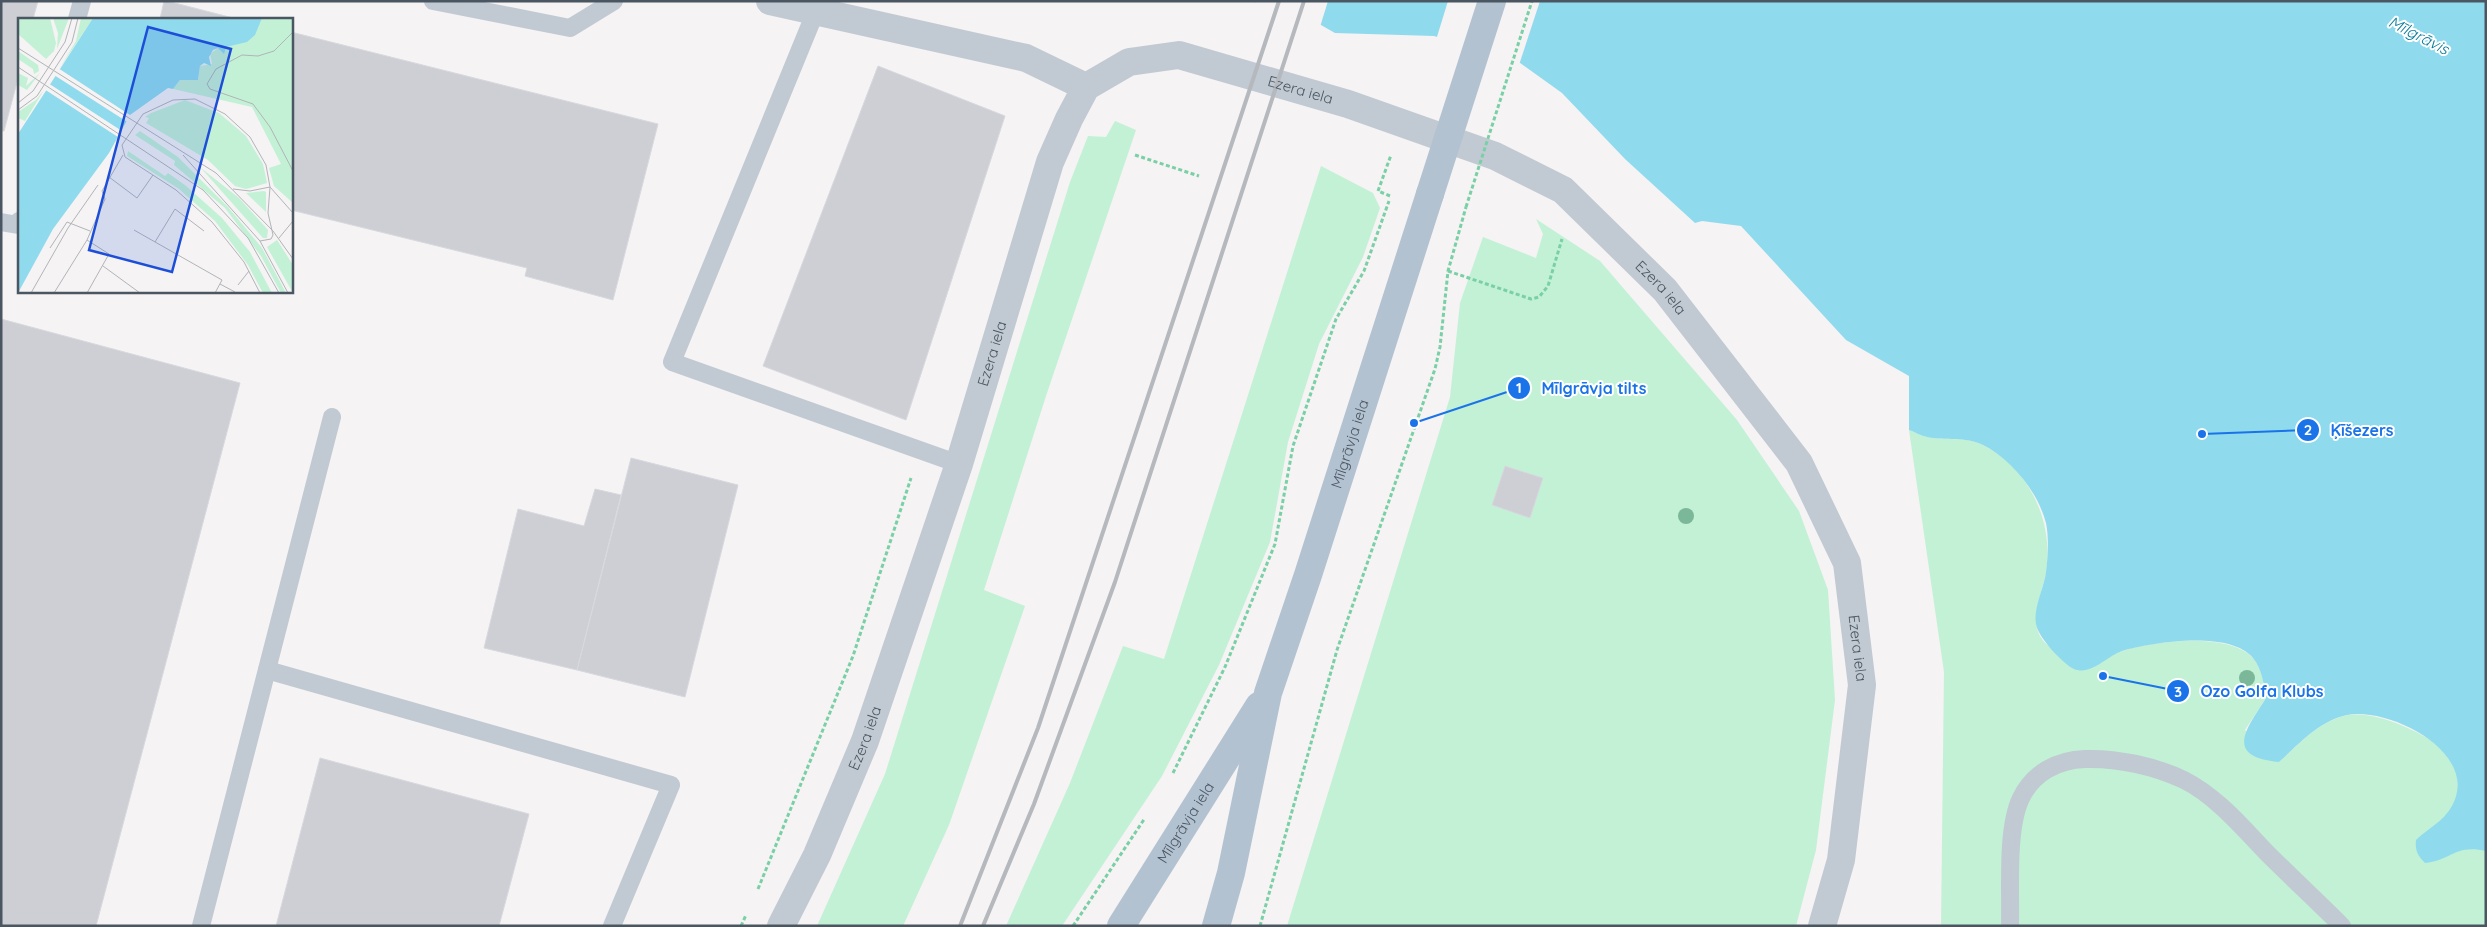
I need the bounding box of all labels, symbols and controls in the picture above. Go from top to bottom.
water label: Mīlgrāvis [2385,11,2454,59]
inset map [18,18,292,292]
street label: Ezera iela [1266,71,1335,108]
street label: Ezera iela [1632,256,1691,319]
street label: Ezera iela [973,319,1011,388]
callout: Mīlgrāvja tilts [1506,373,1656,404]
text: 1 [1516,378,1522,397]
text: Mīlgrāvja tilts [1542,378,1647,398]
street label: Mīlgrāvja iela [1326,397,1373,491]
callout: Ķīšezers [2295,414,2403,445]
text: 2 [2304,420,2312,439]
text: Ķīšezers [2330,420,2394,440]
street label: Ezera iela [1844,614,1871,683]
callout: Ozo Golfa Klubs [2166,676,2334,707]
text: Ozo Golfa Klubs [2200,681,2324,701]
text: 3 [2174,682,2182,701]
street label: Ezera iela [844,703,885,773]
street label: Mīlgrāvja iela [1153,778,1218,867]

